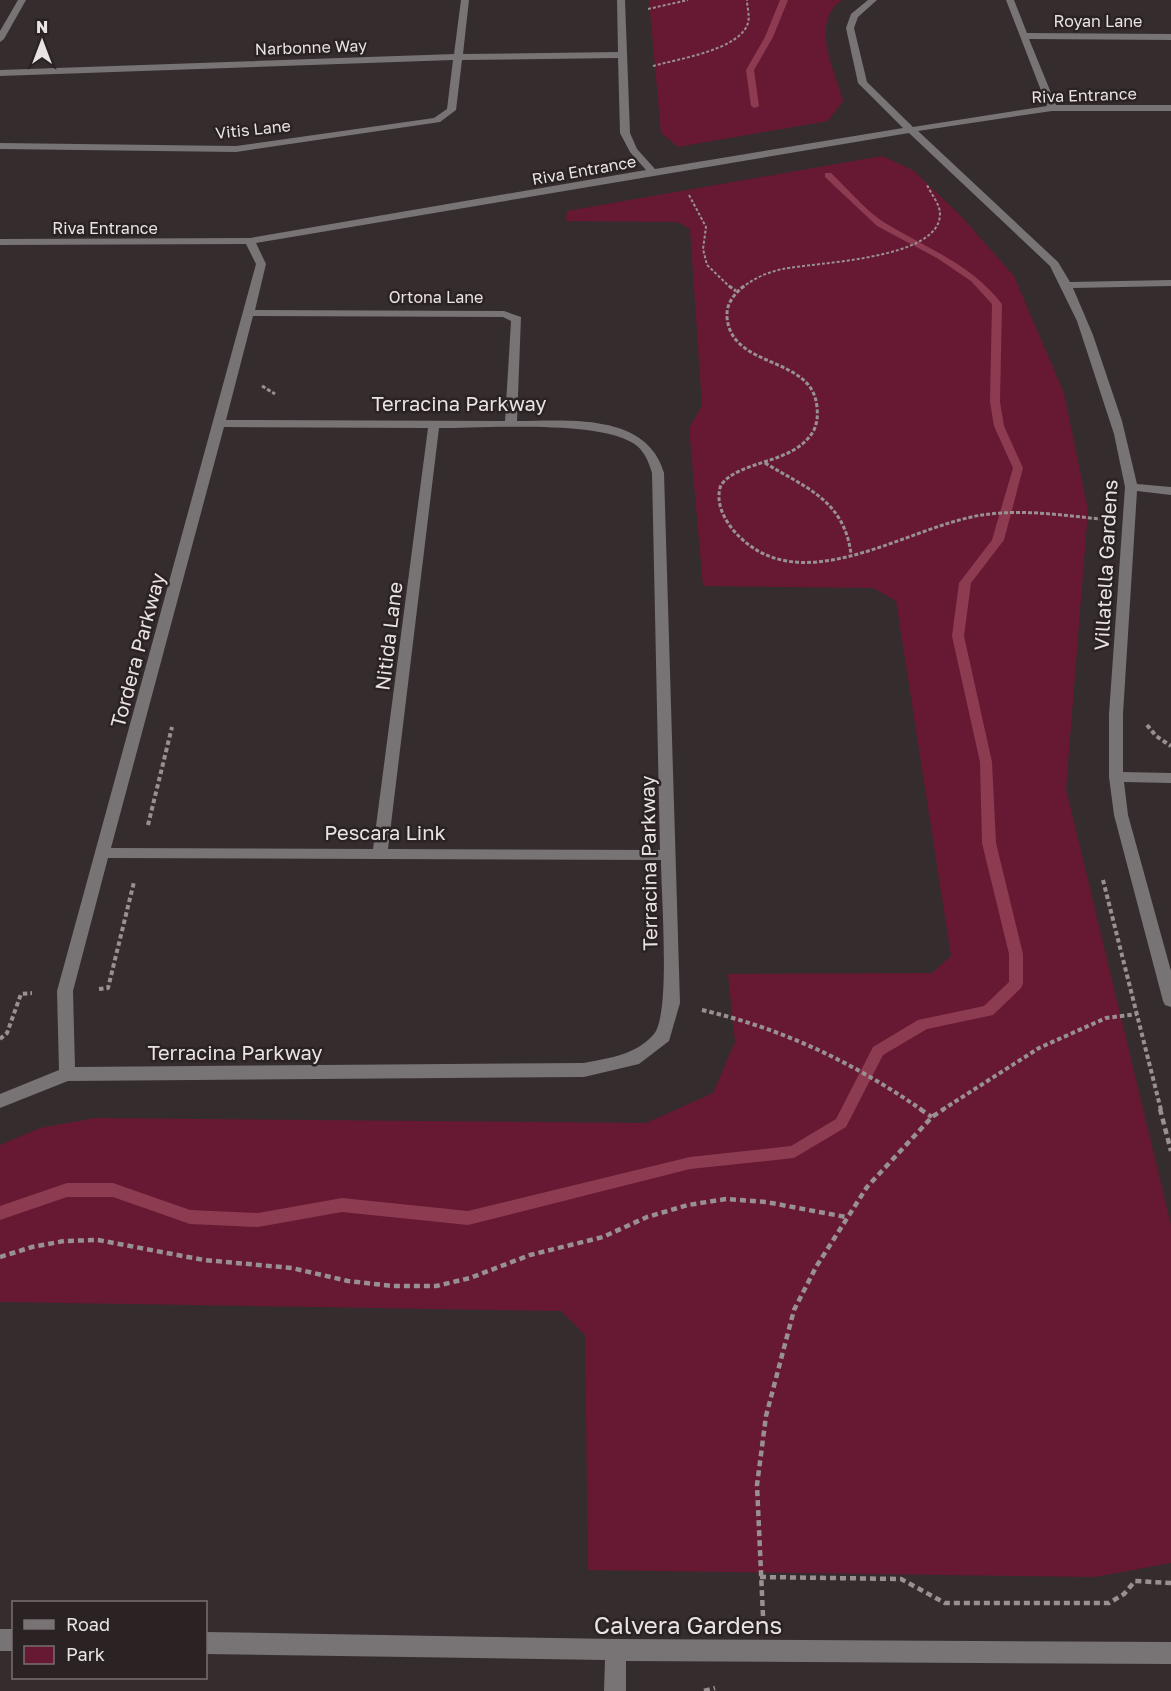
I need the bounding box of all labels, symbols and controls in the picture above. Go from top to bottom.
street label: Royan Lane [1054,11,1142,31]
north arrow [12,12,72,72]
text: N [36,17,48,37]
street label: Narbonne Way [255,35,367,59]
street label: Riva Entrance [1031,83,1137,107]
street label: Vitis Lane [214,115,292,143]
street label: Riva Entrance [530,151,638,189]
street label: Riva Entrance [52,218,158,238]
street label: Ortona Lane [389,287,483,307]
street label: Terracina Parkway [371,391,547,415]
street label: Villatella Gardens [1089,479,1121,651]
street label: Tordera Parkway [105,570,169,730]
street label: Nitida Lane [369,580,407,692]
street label: Terracina Parkway [634,775,662,951]
street label: Pescara Link [324,820,446,844]
street label: Terracina Parkway [147,1040,323,1064]
legend [12,1601,207,1679]
street label: Calvera Gardens [594,1610,782,1639]
text: Road [66,1613,110,1635]
text: Park [66,1643,105,1665]

